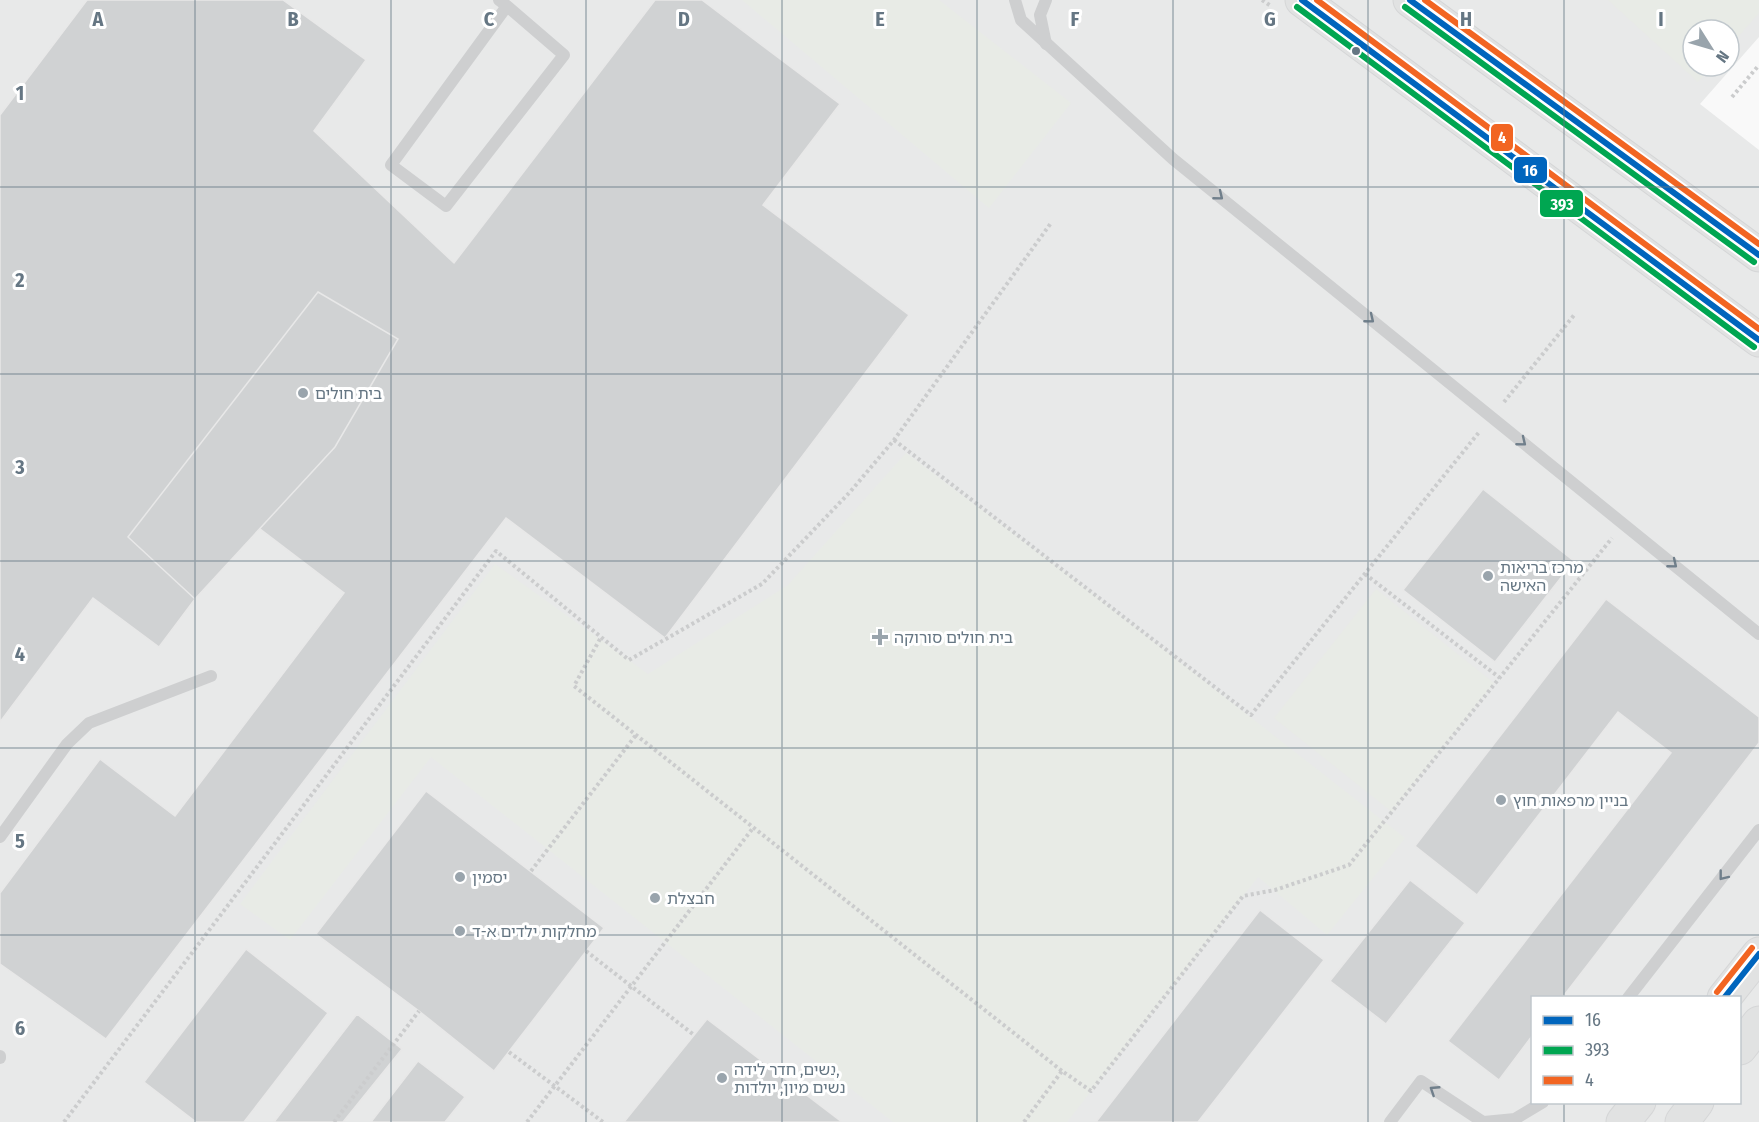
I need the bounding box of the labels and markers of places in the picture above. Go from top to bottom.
unlabelled marker [1350,45,1362,57]
place label: בית חולים [315,384,382,403]
marker: בית חולים [296,386,310,400]
place label: מרכז בריאות האישה [1500,558,1584,595]
marker: מרכז בריאות האישה [1481,569,1495,583]
marker: בית חולים סורוקה [871,628,889,646]
place label: בית חולים סורוקה [894,628,1013,647]
place label: בניין מרפאות חוץ [1513,791,1628,810]
marker: בניין מרפאות חוץ [1494,793,1508,807]
place label: יסמין [472,868,507,887]
marker: יסמין [453,870,467,884]
place label: חבצלת [667,889,715,908]
marker: חבצלת [648,891,662,905]
place label: מחלקות ילדים א-ד [472,922,596,941]
marker: מחלקות ילדים א-ד [453,924,467,938]
place label: נשים, חדר לידה, נשים מיון, יולדות [734,1060,846,1097]
marker: נשים, חדר לידה, נשים מיון, יולדות [715,1071,729,1085]

